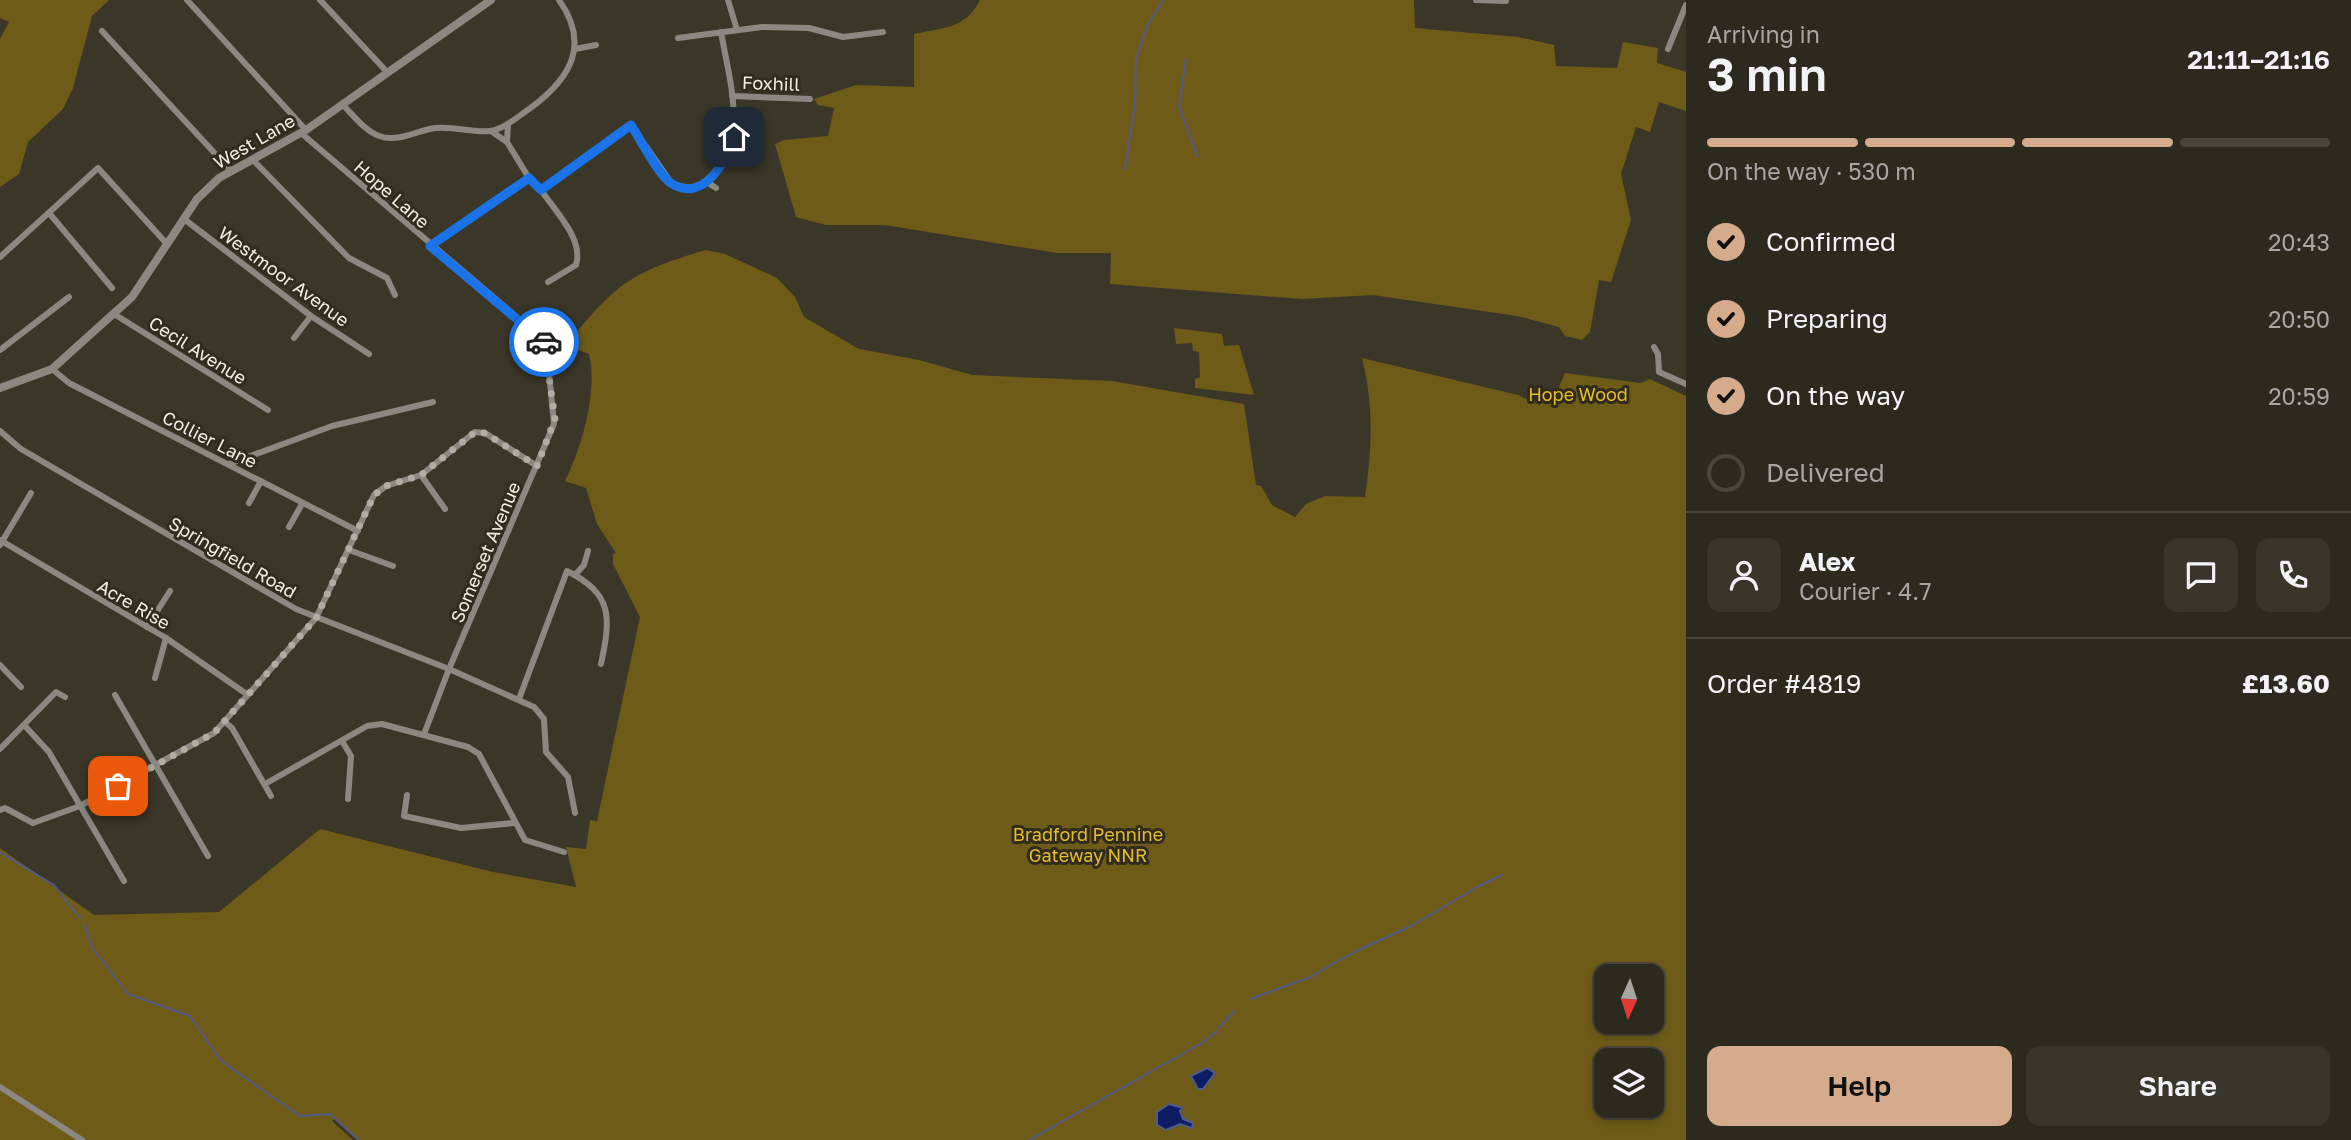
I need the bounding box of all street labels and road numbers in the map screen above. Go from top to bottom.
street label: Foxhill [741,71,801,95]
street label: West Lane [209,109,299,173]
street label: Hope Lane [350,155,434,233]
street label: Westmoor Avenue [214,221,354,331]
street label: Cecil Avenue [145,311,251,389]
street label: Collier Lane [159,406,261,472]
street label: Somerset Avenue [445,478,525,626]
street label: Springfield Road [165,512,301,602]
street label: Acre Rise [94,574,174,634]

